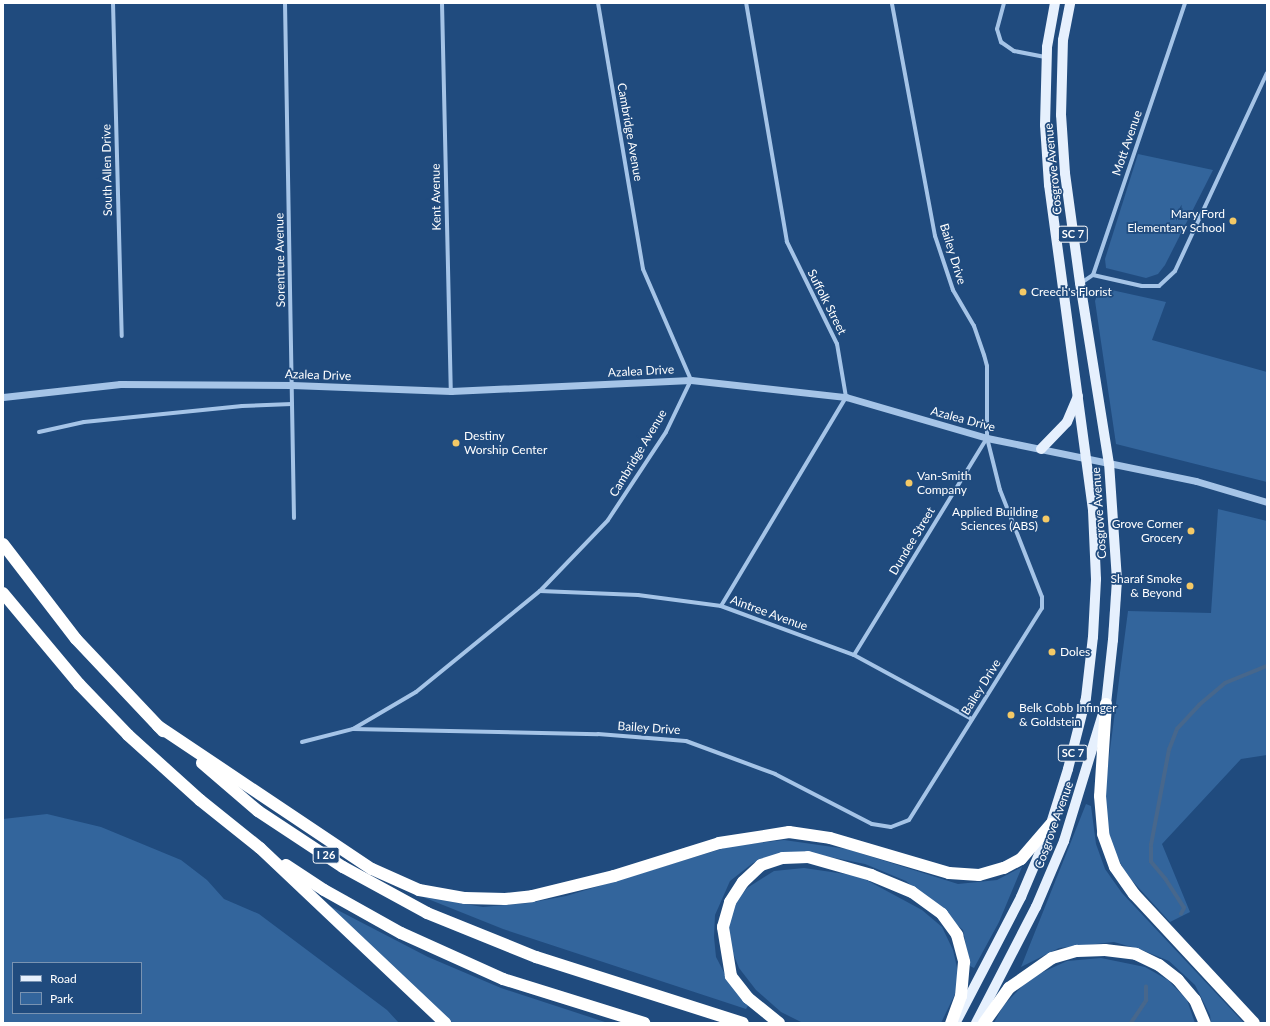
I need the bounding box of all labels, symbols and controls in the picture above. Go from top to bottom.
street label: Cambridge Avenue [614,82,646,182]
street label: Mott Avenue [1109,108,1145,178]
street label: Cosgrove Avenue [1041,122,1065,216]
street label: South Allen Drive [99,124,115,216]
street label: Kent Avenue [428,163,444,231]
place label: Mary Ford Elementary School [1127,207,1225,235]
street label: Sorentrue Avenue [272,212,288,308]
marker: Mary Ford Elementary School [1228,216,1238,226]
street label: Bailey Drive [937,222,969,286]
road number: SC 7 [1057,225,1089,243]
street label: Suffolk Street [804,267,850,337]
place label: Creech's Florist [1031,285,1112,299]
marker: Creech's Florist [1018,287,1028,297]
street label: Azalea Drive [608,362,674,380]
street label: Azalea Drive [285,367,351,383]
street label: Azalea Drive [929,403,997,435]
street label: Cambridge Avenue [606,407,670,499]
place label: Destiny Worship Center [464,429,547,457]
marker: Destiny Worship Center [451,438,461,448]
street label: Cosgrove Avenue [1089,467,1109,559]
place label: Van-Smith Company [917,469,971,497]
marker: Van-Smith Company [904,478,914,488]
street label: Dundee Street [886,505,938,577]
place label: Applied Building Sciences (ABS) [952,505,1038,533]
marker: Applied Building Sciences (ABS) [1041,514,1051,524]
place label: Grove Corner Grocery [1112,517,1183,545]
marker: Grove Corner Grocery [1186,526,1196,536]
place label: Sharaf Smoke & Beyond [1110,572,1182,600]
marker: Sharaf Smoke & Beyond [1185,581,1195,591]
street label: Aintree Avenue [728,592,810,634]
place label: Doles [1060,645,1090,659]
marker: Doles [1047,647,1057,657]
street label: Bailey Drive [958,656,1004,718]
place label: Belk Cobb Infinger & Goldstein [1019,701,1116,729]
marker: Belk Cobb Infinger & Goldstein [1006,710,1016,720]
street label: Bailey Drive [617,719,681,737]
road number: SC 7 [1057,744,1089,762]
street label: Cosgrove Avenue [1031,779,1077,871]
road number: I 26 [312,846,340,864]
legend [12,962,142,1014]
text: Road [50,971,77,986]
text: Park [50,991,73,1006]

